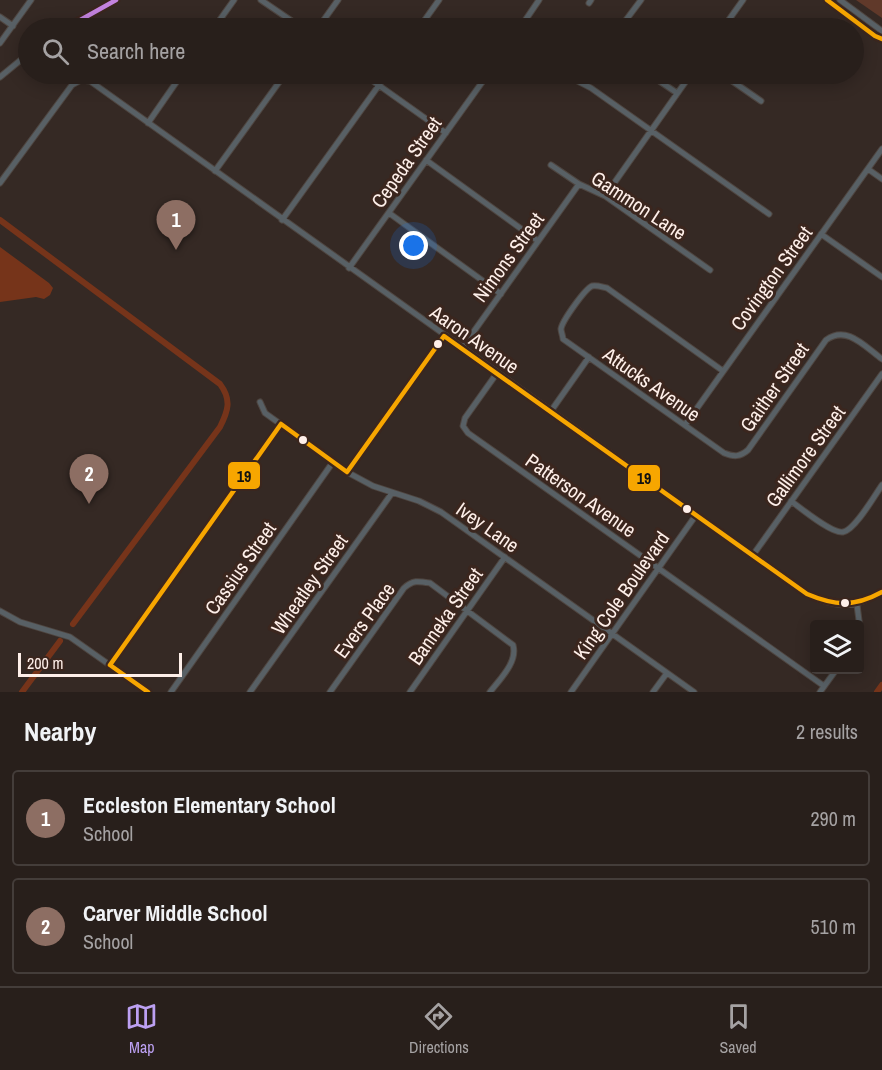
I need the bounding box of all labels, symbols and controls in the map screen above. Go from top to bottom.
search box [18,18,864,84]
icon: search [39,35,72,68]
text: Search here [87,36,185,66]
street label: Cepeda Street [365,111,448,213]
street label: Gammon Lane [586,164,692,246]
pin: 1 [156,200,195,250]
street label: Nimons Street [466,206,550,307]
street label: Covington Street [724,220,818,336]
your location [399,231,428,260]
street label: Aaron Avenue [424,298,525,380]
street label: Gaither Street [733,337,815,437]
unlabelled marker [432,338,444,350]
street label: Attucks Avenue [597,340,706,427]
street label: Gallimore Street [759,399,851,512]
unlabelled marker [297,434,309,446]
street label: Patterson Avenue [520,447,642,543]
pin: 2 [70,454,109,504]
line badge: 19 [227,461,261,490]
line badge: 19 [627,464,661,492]
text: 19 [237,465,251,487]
text: 19 [637,467,651,489]
street label: Ivey Lane [451,496,525,558]
unlabelled marker [681,503,693,515]
street label: Cassius Street [198,516,282,620]
street label: King Cole Boulevard [567,526,675,664]
street label: Wheatley Street [264,528,354,640]
street label: Banneka Street [402,562,489,670]
street label: Evers Place [327,577,401,663]
unlabelled marker [839,597,851,609]
map controls [810,620,864,674]
button: layers [810,620,864,674]
scale bar [18,650,182,678]
text: 200 m [27,652,63,674]
text: Nearby [24,714,96,749]
text: 2 results [796,718,858,745]
text: Eccleston Elementary School [83,790,336,820]
text: 1 [41,805,50,832]
text: 290 m [810,805,856,832]
text: School [83,820,133,847]
text: Carver Middle School [83,898,267,928]
text: 2 [41,913,50,940]
text: 510 m [810,913,856,940]
text: School [83,928,133,955]
tab: Map [125,1000,158,1058]
tab: Directions [409,1000,469,1058]
tab: Saved [719,1000,757,1058]

